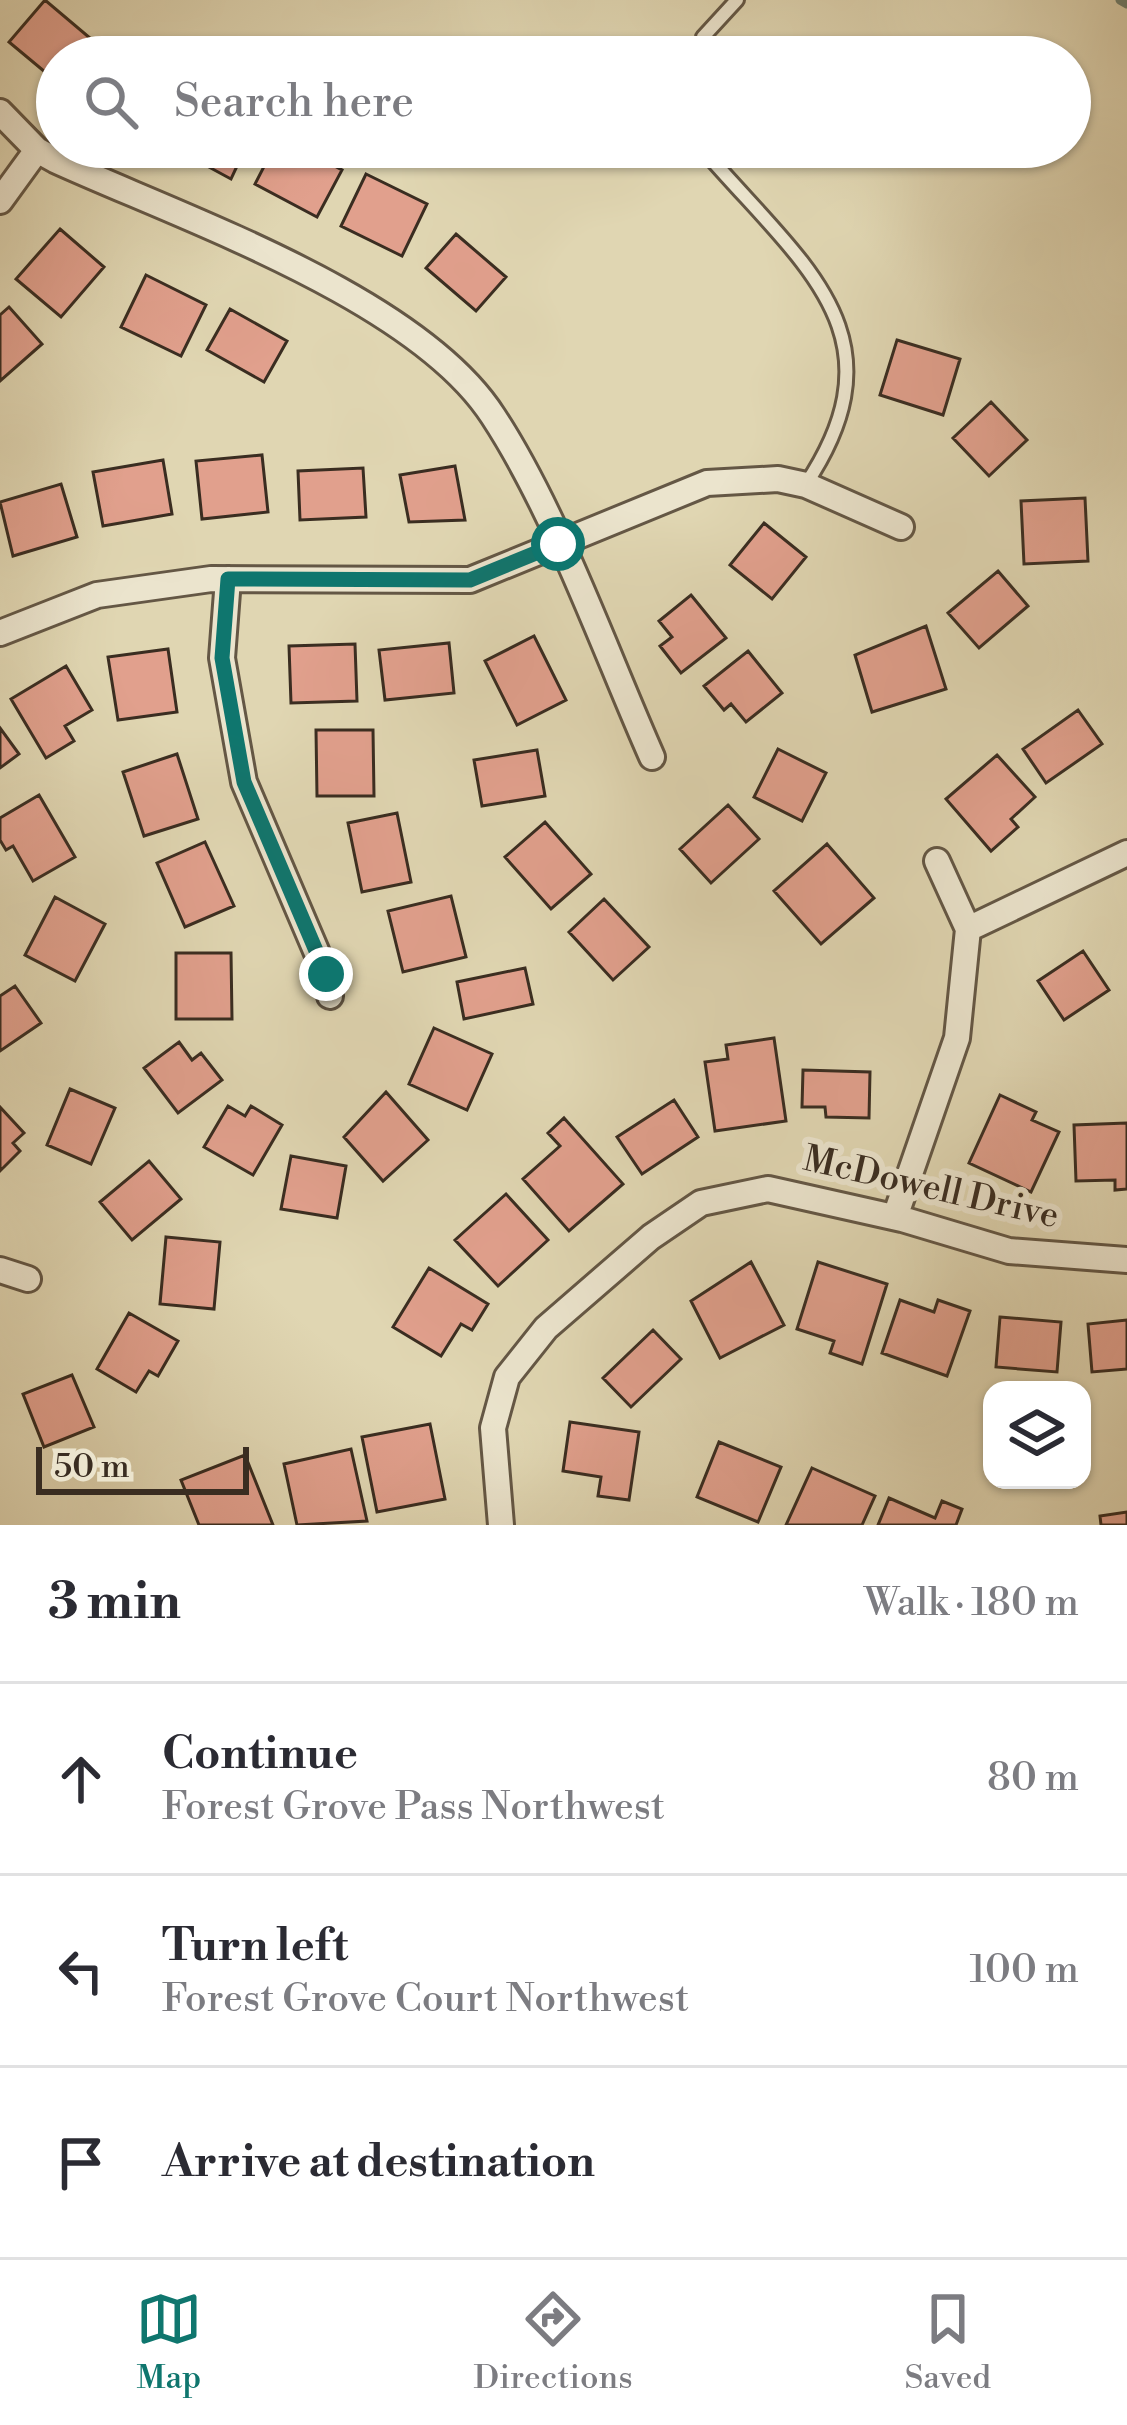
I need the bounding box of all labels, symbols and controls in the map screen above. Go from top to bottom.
search box [36,36,1091,168]
icon: search [78,69,144,135]
text: Search here [174,74,414,131]
route start [531,517,585,571]
route end [299,947,353,1001]
street label: McDowell Drive [799,1137,1063,1239]
map controls [983,1381,1091,1489]
button: layers [983,1381,1091,1489]
scale bar [36,1441,249,1494]
text: 50 m [54,1447,130,1488]
text: 3 min [48,1571,181,1635]
text: Walk · 180 m [864,1579,1079,1628]
text: Continue [162,1726,358,1783]
icon: ahead [48,1746,114,1812]
text: 80 m [987,1754,1079,1803]
text: Forest Grove Pass Northwest [162,1783,665,1832]
text: Turn left [162,1918,348,1975]
icon: left [48,1938,114,2004]
text: 100 m [970,1946,1079,1995]
text: Forest Grove Court Northwest [162,1975,689,2024]
icon: arrive [48,2130,114,2196]
text: Arrive at destination [162,2134,595,2191]
tab: Map [136,2286,202,2399]
tab: Directions [474,2286,633,2399]
tab: Saved [904,2286,991,2399]

